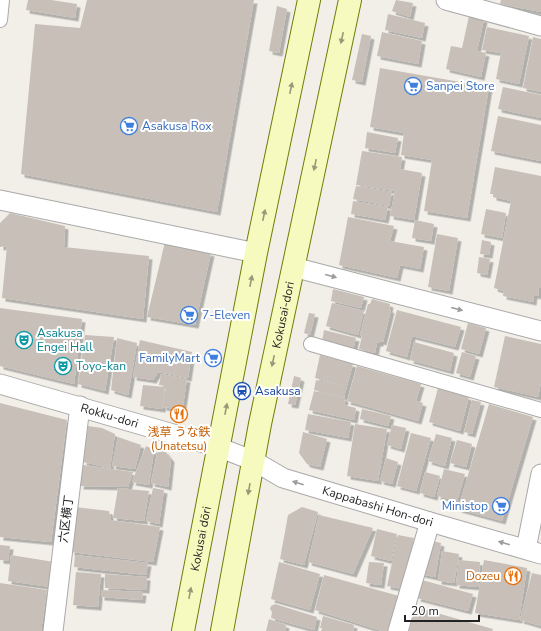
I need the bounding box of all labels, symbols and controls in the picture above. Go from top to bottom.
one-way arrow [338,32,344,44]
supermarket icon: Sanpei Store [403,76,423,96]
place label: Sanpei Store [426,78,495,94]
one-way arrow [288,82,294,94]
supermarket icon: Asakusa Rox [119,116,139,136]
place label: Asakusa Rox [142,118,212,134]
one-way arrow [311,159,317,171]
one-way arrow [262,209,268,221]
one-way arrow [325,274,337,280]
one-way arrow [248,275,254,287]
street label: Kokusai-dori [268,280,298,350]
supermarket icon: 7-Eleven [179,305,199,325]
one-way arrow [451,306,463,312]
place label: 7-Eleven [202,307,250,323]
place label: Asakusa Engei Hall [37,325,93,355]
theatre icon: Asakusa Engei Hall [14,330,34,350]
supermarket icon: FamilyMart [203,348,223,368]
place label: FamilyMart [139,350,201,366]
one-way arrow [270,355,276,367]
theatre icon: Toyo-kan [53,356,73,376]
place label: Toyo-kan [76,358,126,374]
station icon: Asakusa [232,381,252,401]
place label: Asakusa [255,383,301,399]
street label: Rokku-dori [79,400,140,432]
one-way arrow [223,403,229,415]
restaurant icon: 浅草 うな鉄 (Unatetsu) [169,404,189,424]
place label: 浅草 うな鉄 (Unatetsu) [147,424,211,454]
one-way arrow [292,480,304,486]
street label: Kappabashi Hon-dori [320,482,435,530]
one-way arrow [246,483,252,495]
street label: 六区横丁 [55,494,77,544]
supermarket icon: Ministop [491,496,511,516]
place label: Ministop [442,498,488,514]
street label: Kokusai dōri [187,505,215,572]
one-way arrow [497,540,509,546]
restaurant icon: Dozeu [503,566,523,586]
place label: Dozeu [466,568,500,584]
one-way arrow [188,587,194,599]
scale bar [405,597,479,623]
text: 20 m [411,603,439,619]

